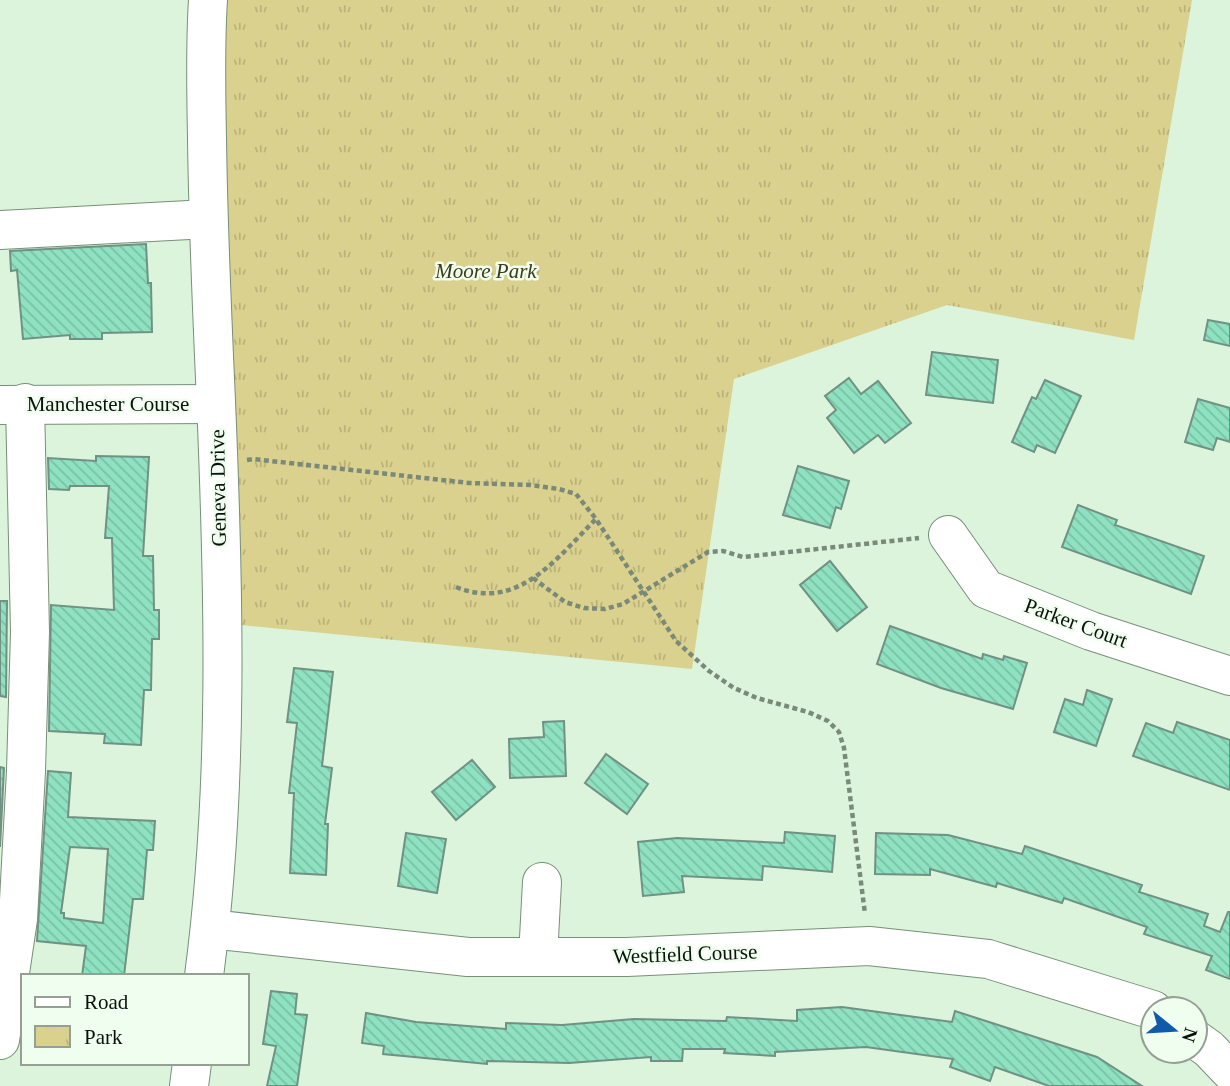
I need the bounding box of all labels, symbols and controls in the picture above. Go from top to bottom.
park label: Moore Park [434,259,537,283]
street label: Manchester Course [27,392,189,416]
street label: Geneva Drive [205,429,231,547]
street label: Parker Court [1021,593,1131,653]
street label: Westfield Course [612,939,758,969]
legend [21,974,248,1065]
text: Road [84,990,129,1014]
north arrow [1139,995,1209,1065]
text: Park [84,1025,123,1049]
text: N [1178,1025,1202,1045]

